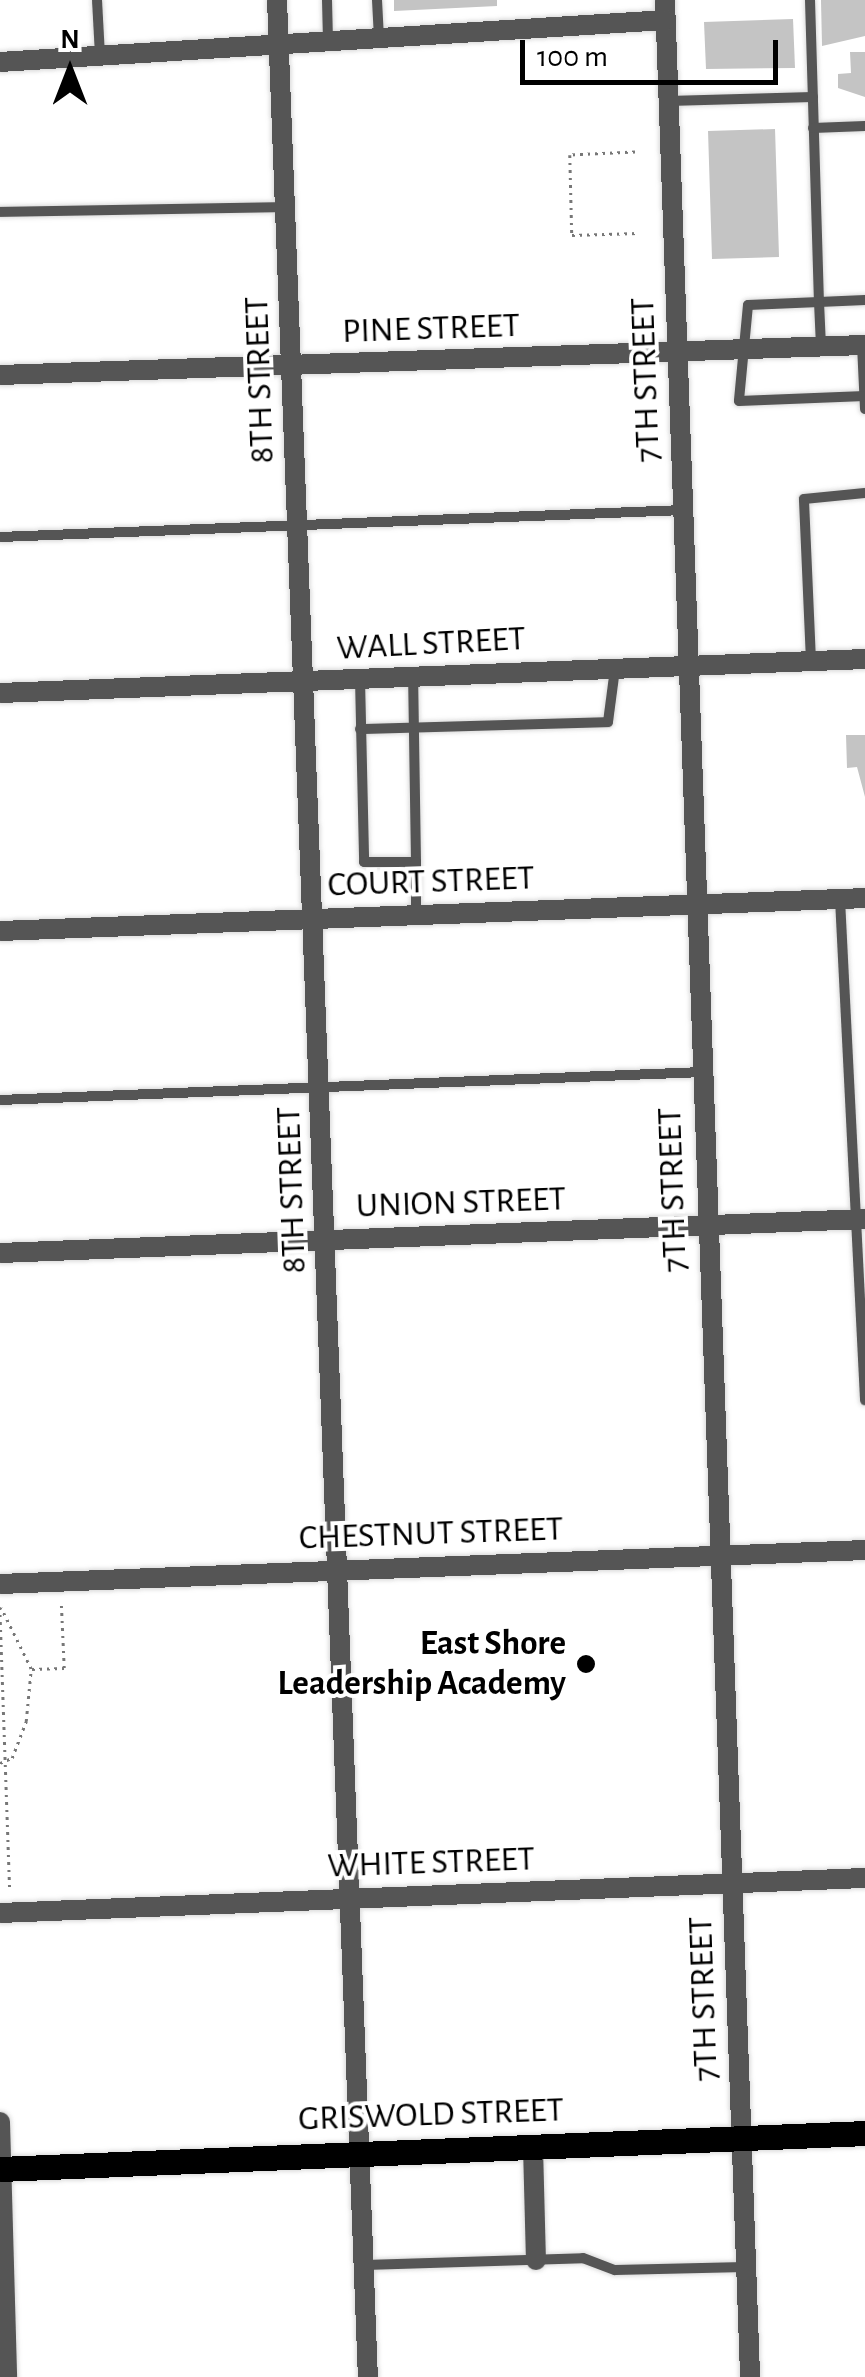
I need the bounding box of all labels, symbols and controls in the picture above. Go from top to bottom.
north arrow [20,20,120,120]
scale bar [525,20,782,82]
text: N [60,26,80,54]
text: 100 m [537,42,608,72]
street label: 8TH STREET [236,296,284,464]
street label: 7TH STREET [622,297,670,463]
street label: PINE STREET [342,305,520,353]
street label: WALL STREET [336,618,526,670]
street label: COURT STREET [327,857,535,907]
street label: 8TH STREET [268,1106,316,1274]
street label: 7TH STREET [649,1107,697,1273]
street label: UNION STREET [355,1178,567,1228]
street label: CHESTNUT STREET [298,1508,564,1560]
place label: East Shore Leadership Academy [277,1623,566,1705]
marker: East Shore Leadership Academy [575,1653,597,1675]
street label: WHITE STREET [327,1838,535,1888]
street label: 7TH STREET [680,1916,728,2082]
street label: GRISWOLD STREET [298,2089,564,2141]

